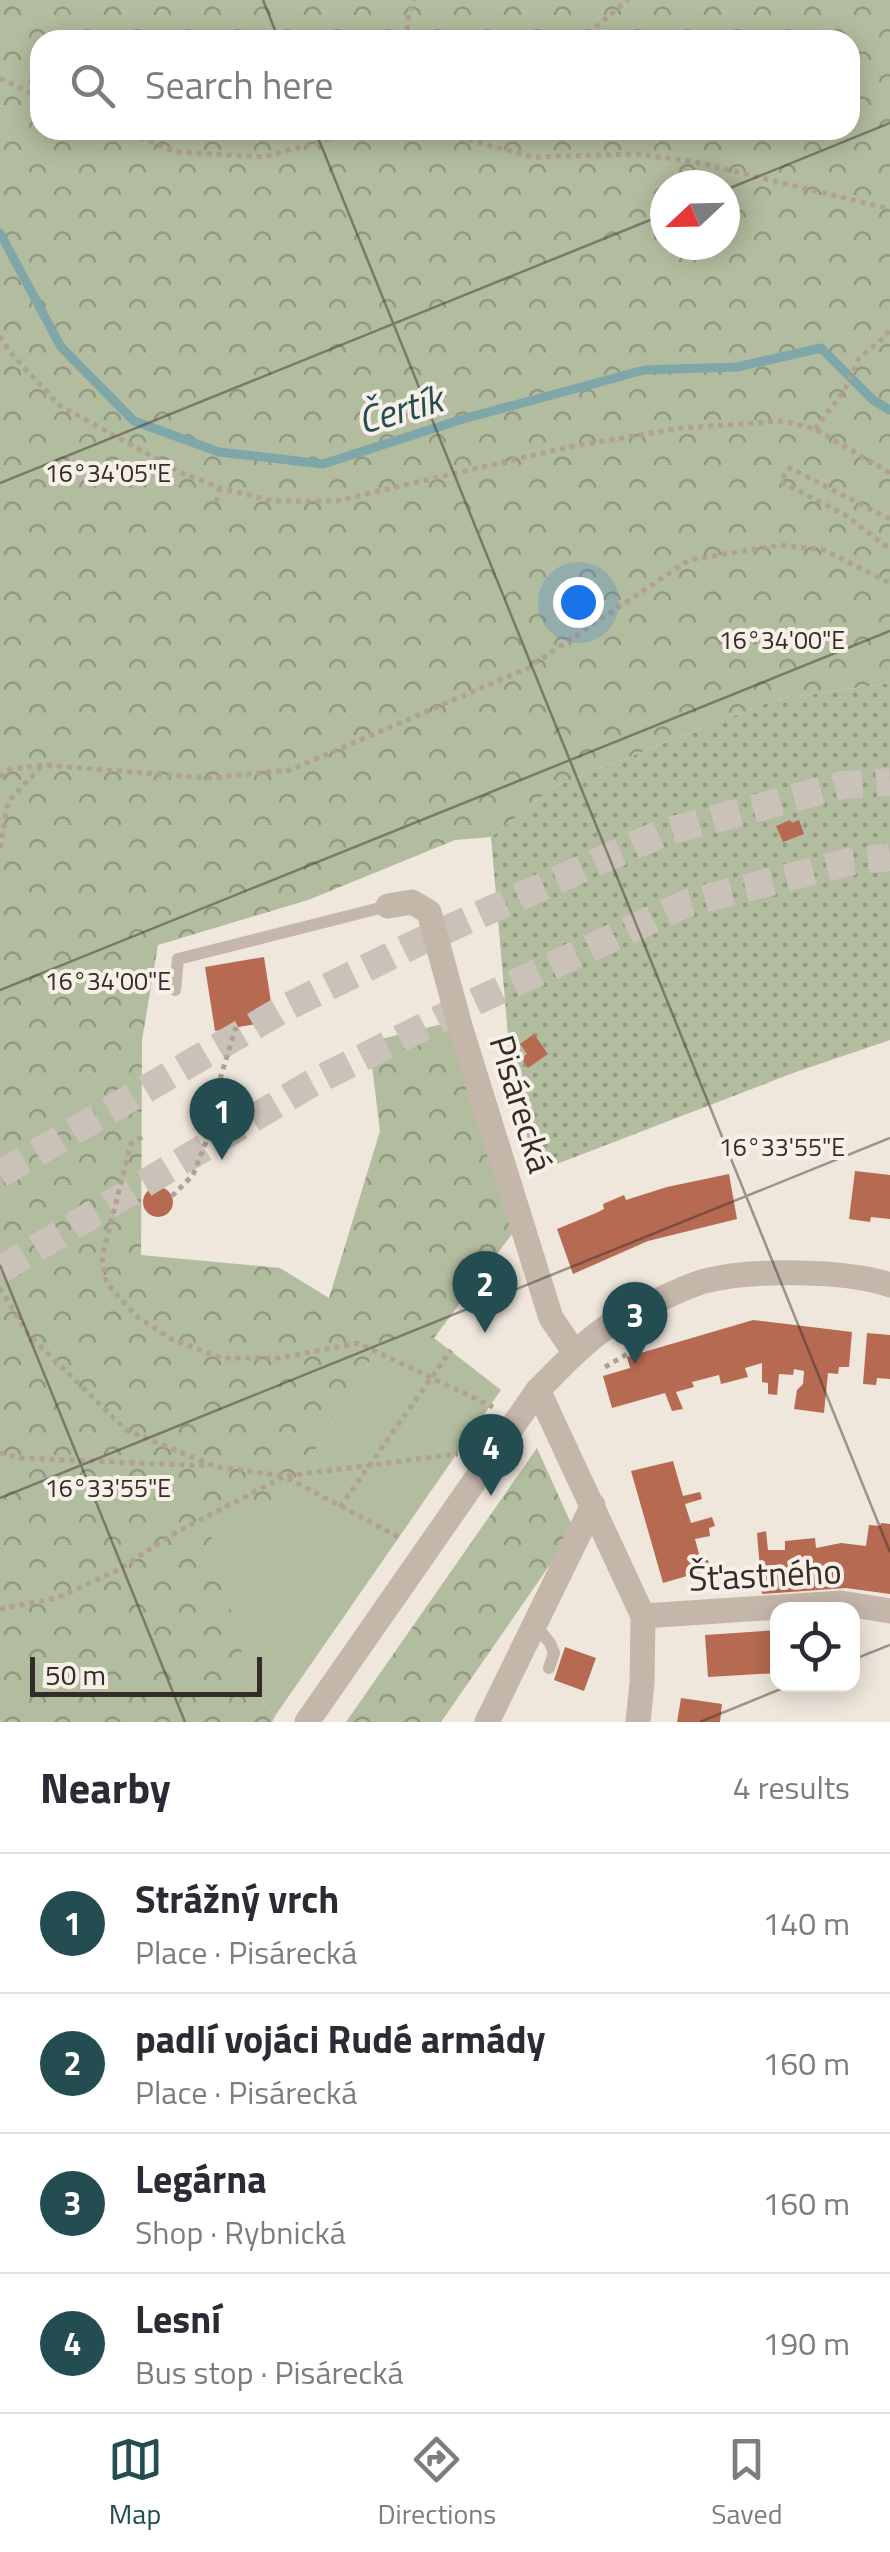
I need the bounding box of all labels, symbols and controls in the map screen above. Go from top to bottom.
search box [30,30,860,140]
text: Search here [145,56,333,114]
icon: search [65,58,120,113]
north arrow [650,170,740,260]
water label: Čertík [351,368,453,449]
text: 16°34'05"E [45,454,171,492]
your location [553,577,604,628]
text: 16°34'00"E [719,621,845,659]
text: 16°34'00"E [45,962,171,1000]
street label: Pisárecká [476,1028,568,1179]
pin: 1 [190,1078,254,1160]
text: 16°33'55"E [719,1128,845,1166]
pin: 2 [452,1250,518,1333]
pin: 3 [602,1282,668,1364]
pin: 4 [458,1414,524,1496]
text: 16°33'55"E [45,1469,171,1507]
street label: Šťastného [687,1543,843,1605]
map controls [770,1602,860,1692]
button: locate [770,1602,860,1692]
scale bar [30,1652,262,1696]
text: 50 m [45,1653,106,1696]
text: Nearby [40,1755,171,1819]
text: 4 results [733,1763,850,1811]
text: Strážný vrch [135,1870,339,1928]
text: 1 [64,1899,81,1947]
text: 140 m [762,1899,850,1947]
text: Place · Pisárecká [135,1928,357,1976]
text: padlí vojáci Rudé armády [135,2010,546,2068]
text: 2 [64,2039,81,2087]
text: 160 m [762,2039,850,2087]
text: Place · Pisárecká [135,2068,357,2116]
text: Legárna [135,2150,267,2208]
text: 3 [64,2179,81,2227]
text: 160 m [762,2179,850,2227]
text: Shop · Rybnická [135,2208,346,2256]
text: Lesní [135,2290,221,2348]
text: 4 [64,2319,81,2367]
text: 190 m [762,2319,850,2367]
text: Bus stop · Pisárecká [135,2348,404,2396]
tab: Map [108,2432,163,2535]
tab: Directions [378,2432,496,2535]
tab: Saved [711,2432,782,2535]

